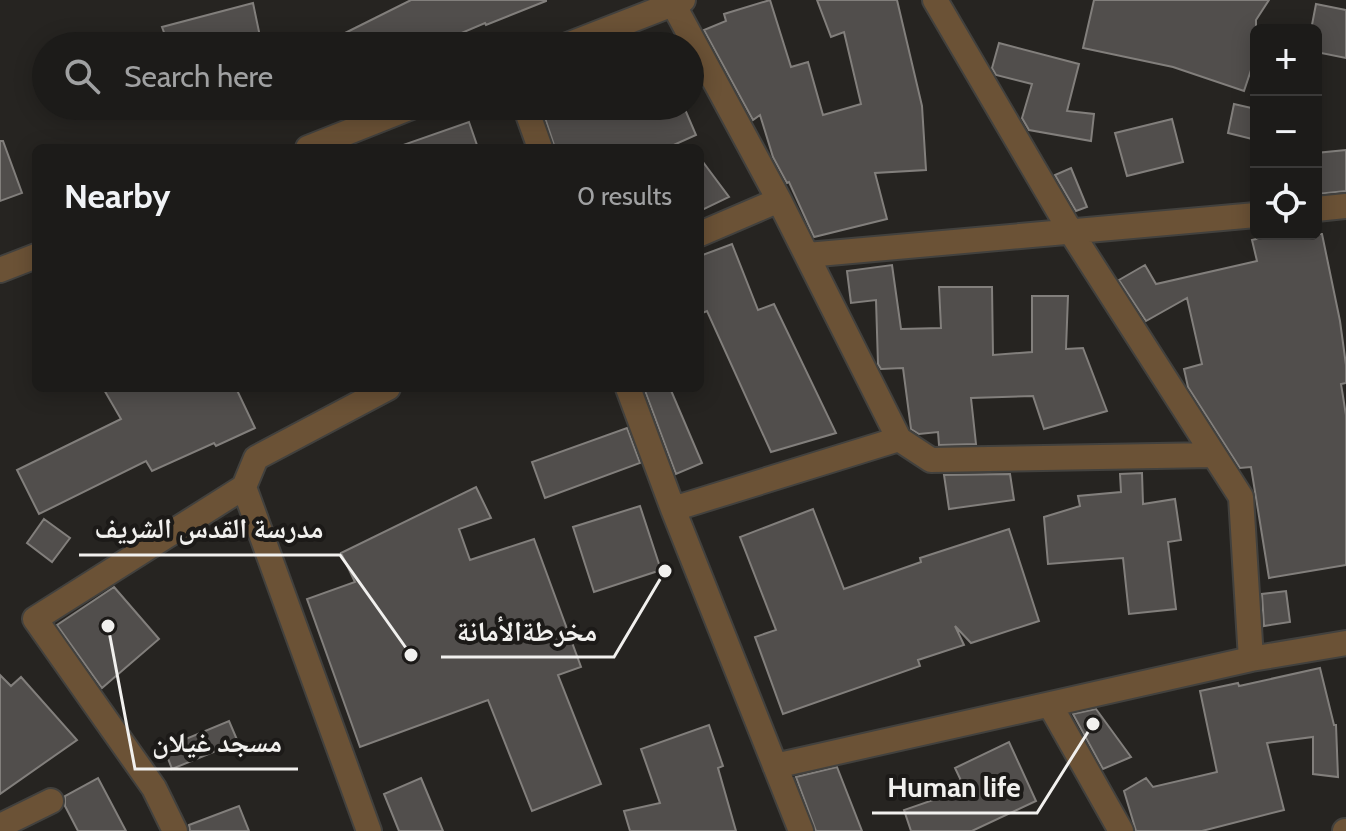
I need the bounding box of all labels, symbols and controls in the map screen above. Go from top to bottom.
map controls [1250,24,1322,240]
button: + [1250,24,1322,96]
search box [32,32,704,120]
icon: search [60,54,104,98]
text: Search here [124,58,273,95]
button: − [1250,96,1322,168]
button: locate [1250,168,1322,240]
text: Nearby [64,175,171,217]
text: 0 results [577,180,672,212]
callout: مدرسة القدس الشريف [79,503,340,555]
text: مدرسة القدس الشريف [95,511,324,545]
callout: مخرطةالأمانة [441,605,614,657]
text: مخرطةالأمانة [457,614,597,648]
callout: مسجد غيلان [135,717,298,769]
text: مسجد غيلان [152,725,282,759]
callout: Human life [872,761,1037,813]
text: Human life [887,770,1021,804]

